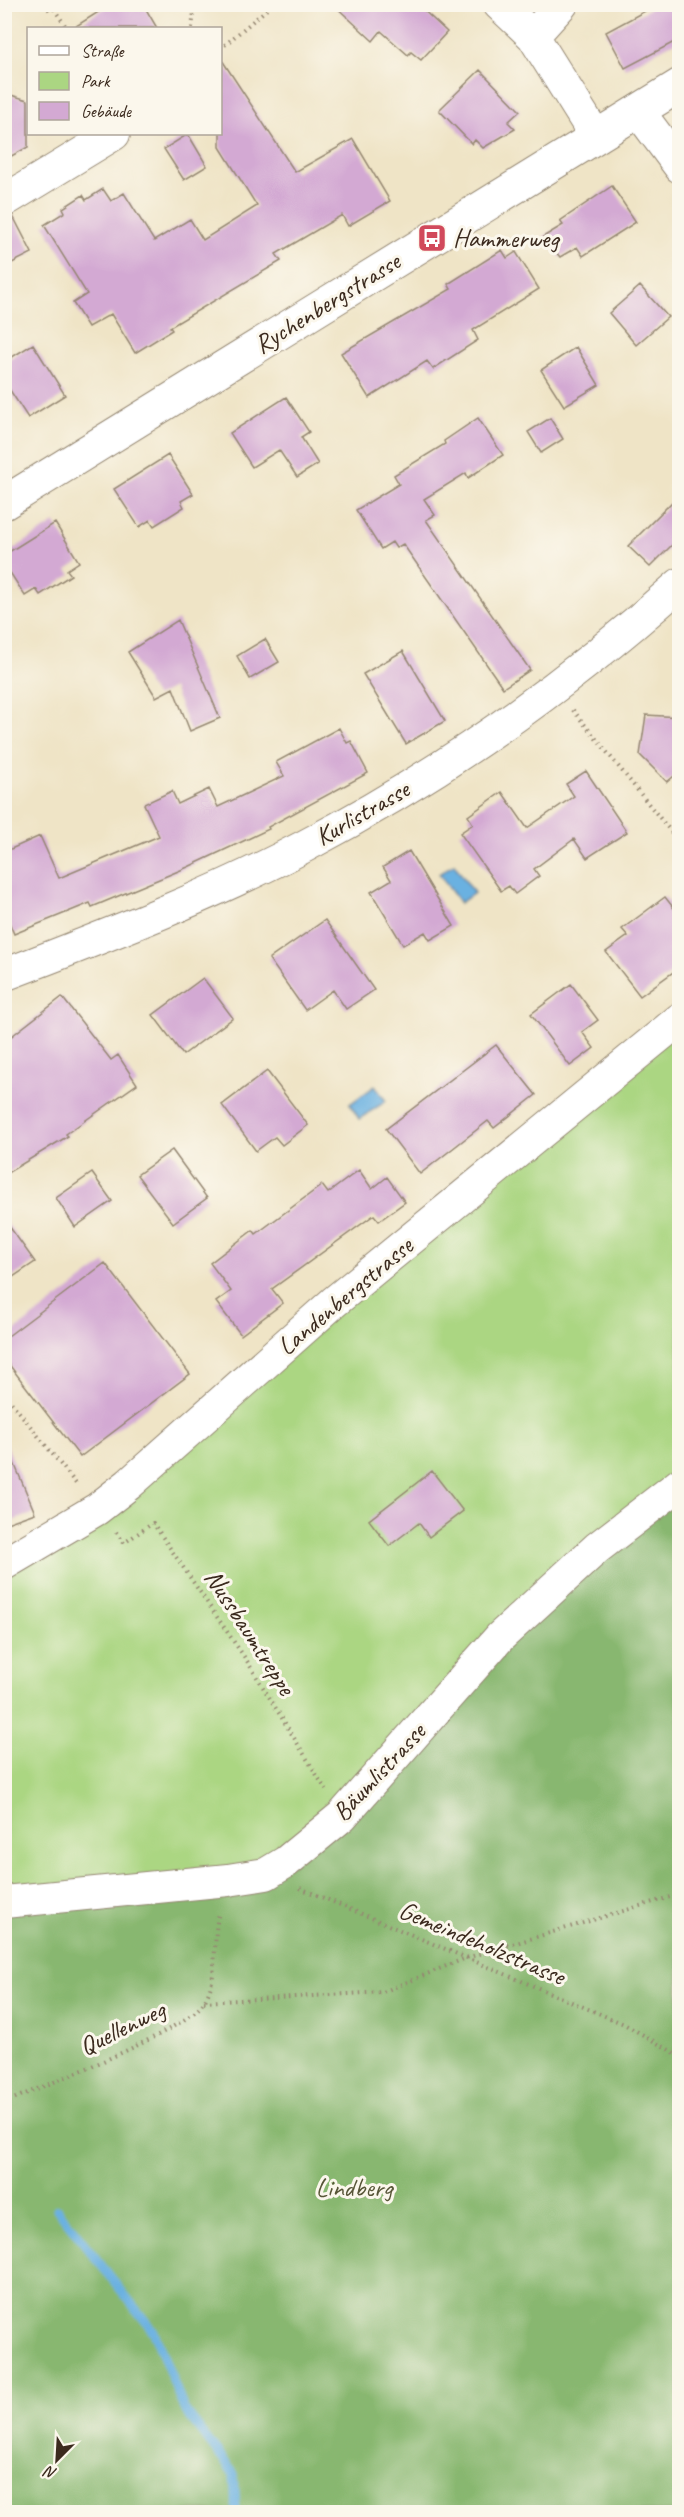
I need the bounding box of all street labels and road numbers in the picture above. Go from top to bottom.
street label: Rychenbergstrasse [248,244,408,361]
street label: Kurlistrasse [309,772,417,853]
street label: Landenbergstrasse [270,1229,421,1362]
street label: Nussbaumtreppe [197,1563,304,1702]
street label: Bäumlistrasse [325,1714,434,1828]
street label: Gemeindeholzstrasse [394,1893,572,1994]
street label: Quellenweg [74,1992,172,2063]

